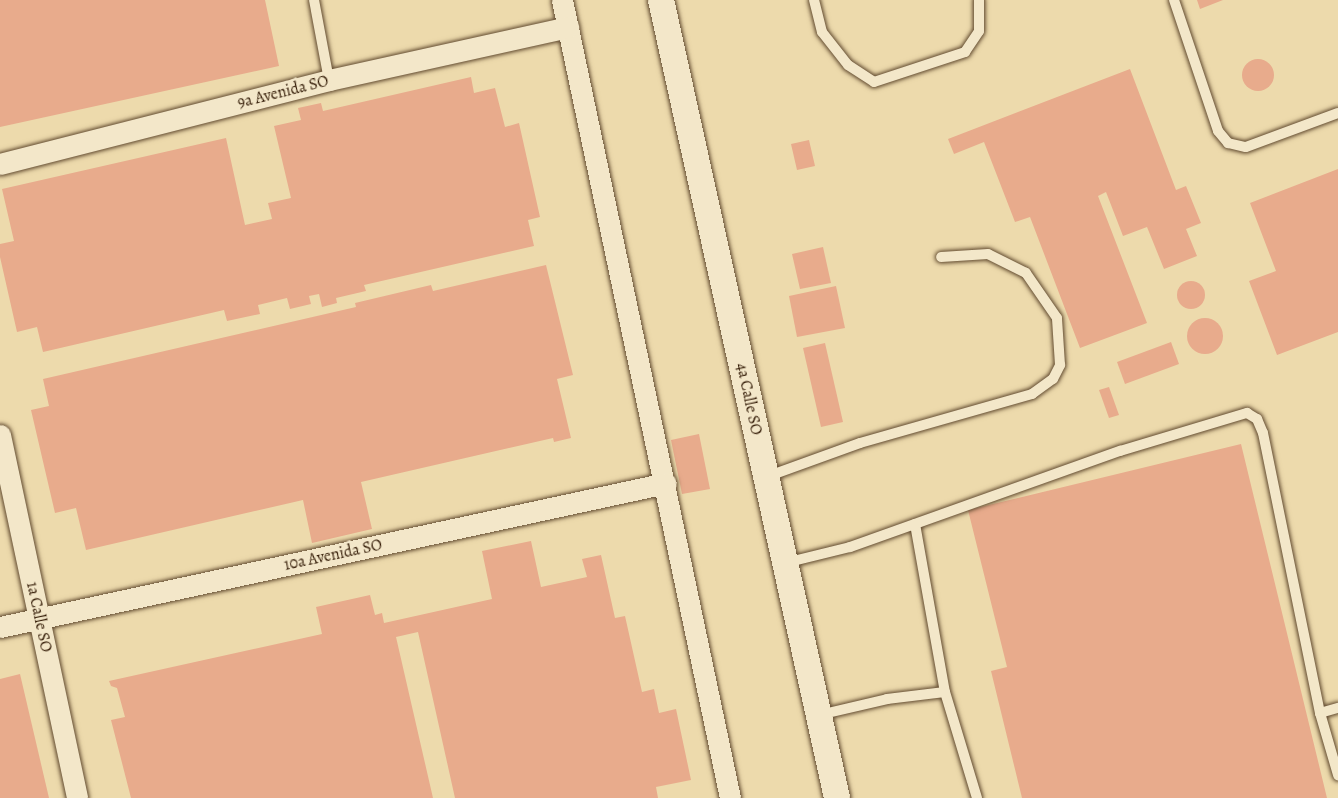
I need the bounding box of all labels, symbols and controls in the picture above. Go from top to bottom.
street label: 9a Avenida SO [236,71,330,113]
street label: 4a Calle SO [732,361,766,437]
street label: 10a Avenida SO [282,535,384,575]
street label: 1a Calle SO [22,580,56,654]

